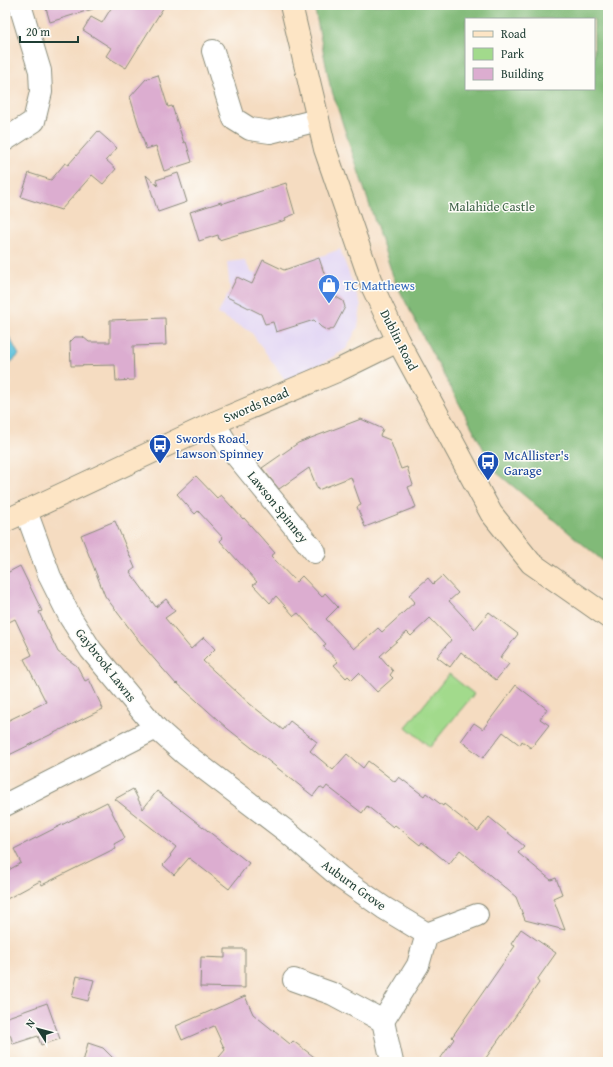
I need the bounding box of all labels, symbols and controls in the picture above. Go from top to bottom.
scale bar [20,18,78,44]
legend [465,18,595,90]
text: 20 m [26,23,50,40]
text: Road [501,25,527,42]
text: Park [501,45,525,62]
text: Building [501,65,544,82]
park label: Malahide Castle [449,197,535,216]
shop icon: TC Matthews [316,272,342,305]
place label: TC Matthews [344,276,415,295]
street label: Dublin Road [375,306,423,374]
street label: Swords Road [220,383,292,427]
place label: Swords Road, Lawson Spinney [176,429,264,463]
bus stop icon: Swords Road, Lawson Spinney [147,432,173,465]
place label: McAllister's Garage [504,446,569,480]
bus stop icon: McAllister's Garage [475,449,501,482]
street label: Lawson Spinney [243,467,313,547]
street label: Gaybrook Lawns [71,624,141,706]
street label: Auburn Grove [318,855,390,915]
north arrow [18,1009,58,1049]
text: N [21,1015,39,1031]

